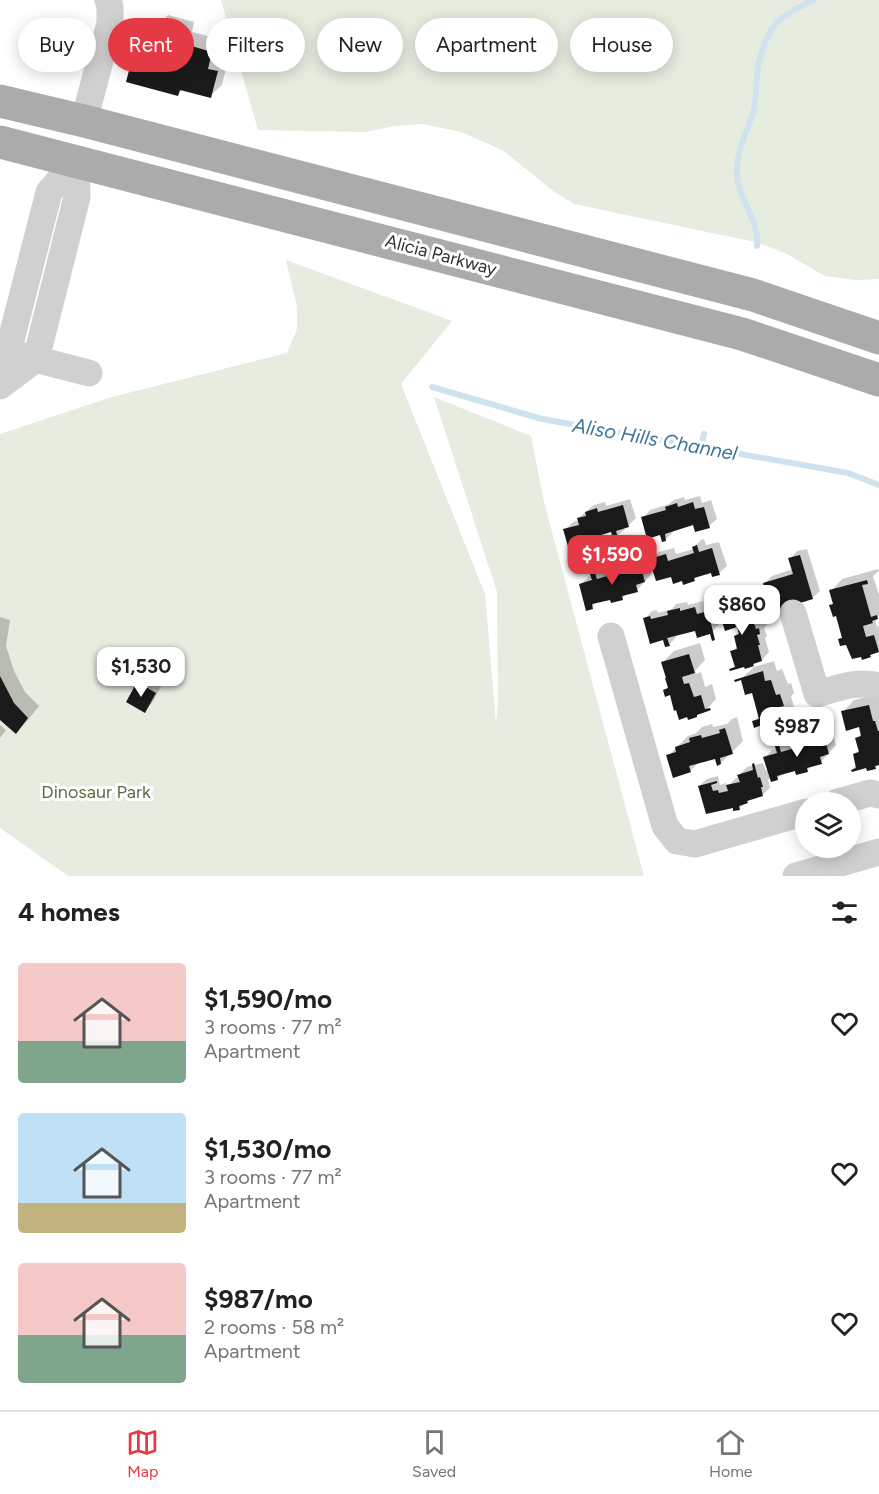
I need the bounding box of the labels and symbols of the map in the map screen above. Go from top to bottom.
street label: Alicia Parkway [383,230,500,281]
water label: Aliso Hills Channel [570,413,740,465]
pin: $1,590 [563,535,661,586]
pin: $860 [706,585,778,636]
pin: $1,530 [92,647,190,698]
pin: $987 [761,707,833,758]
park label: Dinosaur Park [41,781,151,803]

